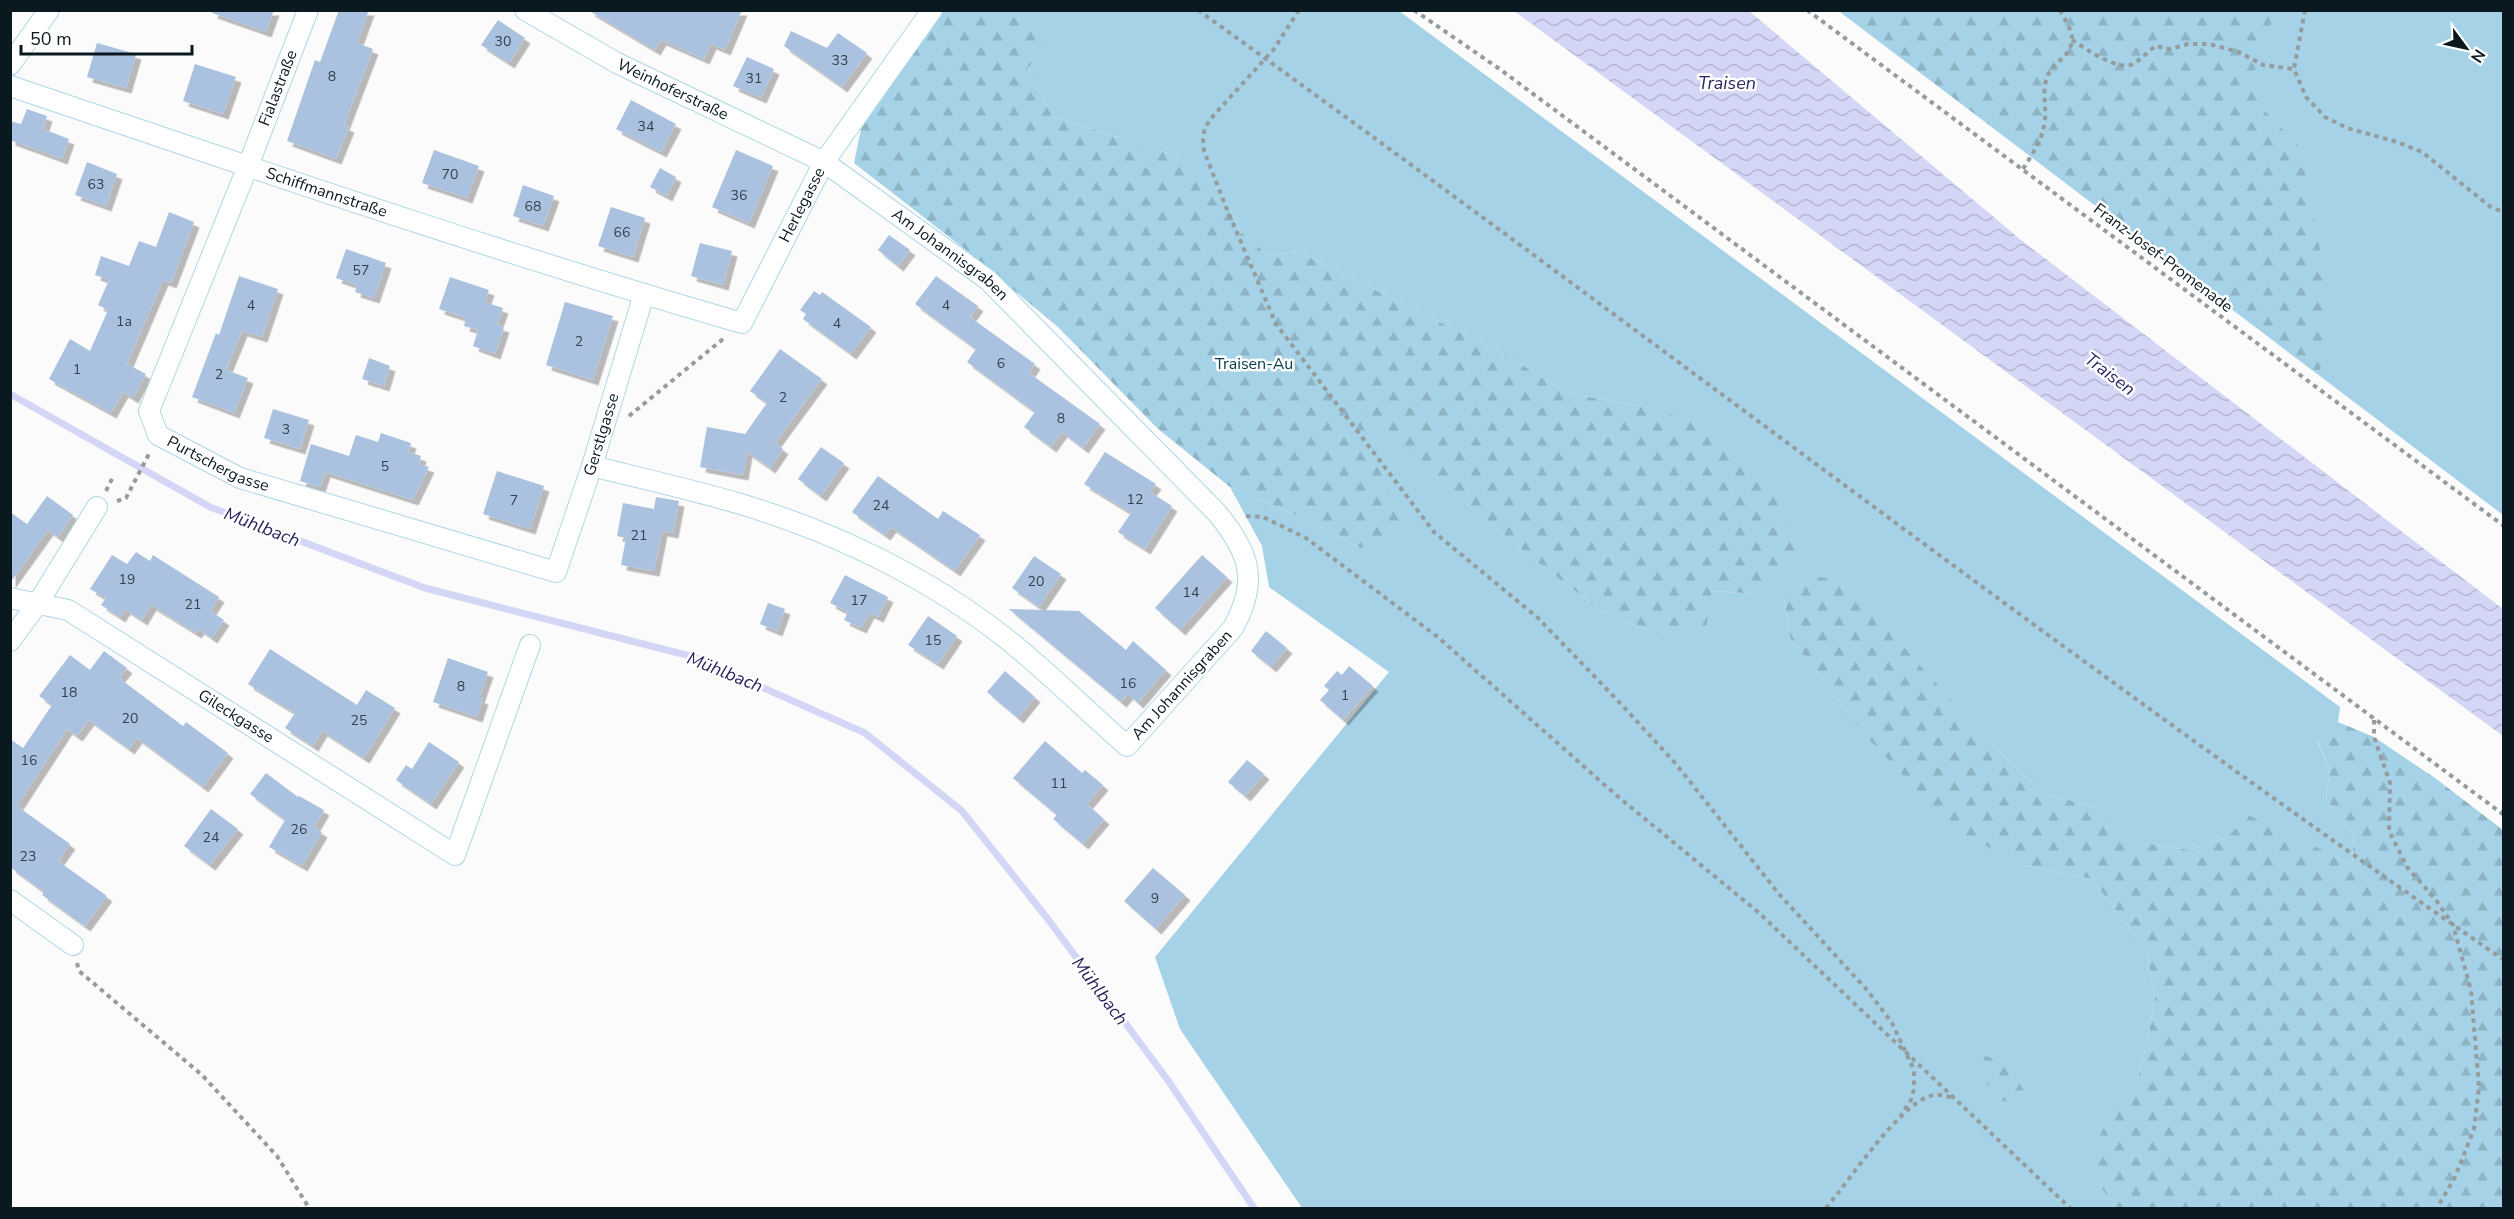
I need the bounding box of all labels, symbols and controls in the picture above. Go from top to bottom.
scale bar [21,18,192,56]
north arrow [2436,18,2496,78]
text: 50 m [30,27,72,51]
house number: 30 [495,32,511,51]
text: N [2465,45,2490,67]
street label: Fialastraße [253,47,303,129]
house number: 33 [832,51,848,70]
street label: Weinhoferstraße [613,54,732,126]
house number: 8 [328,67,336,86]
house number: 31 [746,69,762,88]
water label: Traisen [1698,71,1756,95]
house number: 34 [638,117,654,136]
street label: Schiffmannstraße [263,162,390,223]
street label: Herlegasse [774,164,830,246]
house number: 70 [442,165,458,184]
house number: 63 [88,175,104,194]
house number: 36 [731,186,747,205]
house number: 68 [525,197,541,216]
street label: Franz-Josef-Promenade [2089,198,2237,318]
street label: Am Johannisgraben [887,203,1013,306]
house number: 66 [614,223,630,242]
house number: 57 [353,261,369,280]
house number: 4 [247,296,255,315]
house number: 4 [942,296,950,315]
house number: 1a [116,312,132,331]
house number: 4 [833,314,841,333]
house number: 2 [575,332,583,351]
water label: Traisen [2080,347,2140,401]
park label: Traisen-Au [1215,353,1293,375]
house number: 6 [997,354,1005,373]
house number: 1 [73,360,81,379]
house number: 2 [215,365,223,384]
house number: 2 [779,388,787,407]
street label: Gerstlgasse [578,391,624,479]
house number: 8 [1057,409,1065,428]
house number: 3 [282,420,290,439]
street label: Purtschergasse [163,431,272,497]
house number: 5 [381,457,389,476]
house number: 12 [1127,490,1143,509]
house number: 7 [510,491,518,510]
house number: 24 [873,496,889,515]
water label: Mühlbach [221,502,303,552]
house number: 21 [631,526,647,545]
house number: 19 [119,570,135,589]
house number: 20 [1028,572,1044,591]
house number: 14 [1183,583,1199,602]
house number: 17 [851,591,867,610]
house number: 21 [185,595,201,614]
street label: Am Johannisgraben [1127,625,1237,745]
house number: 15 [925,631,941,650]
water label: Mühlbach [684,646,766,698]
house number: 16 [1120,674,1136,693]
house number: 8 [457,677,465,696]
house number: 18 [61,683,77,702]
street label: Gileckgasse [194,684,278,748]
house number: 1 [1341,686,1349,705]
house number: 20 [122,709,138,728]
house number: 25 [351,711,367,730]
house number: 16 [21,751,37,770]
house number: 11 [1051,774,1067,793]
house number: 26 [291,820,307,839]
house number: 24 [203,828,219,847]
house number: 23 [20,847,36,866]
house number: 9 [1151,889,1159,908]
water label: Mühlbach [1066,952,1134,1030]

